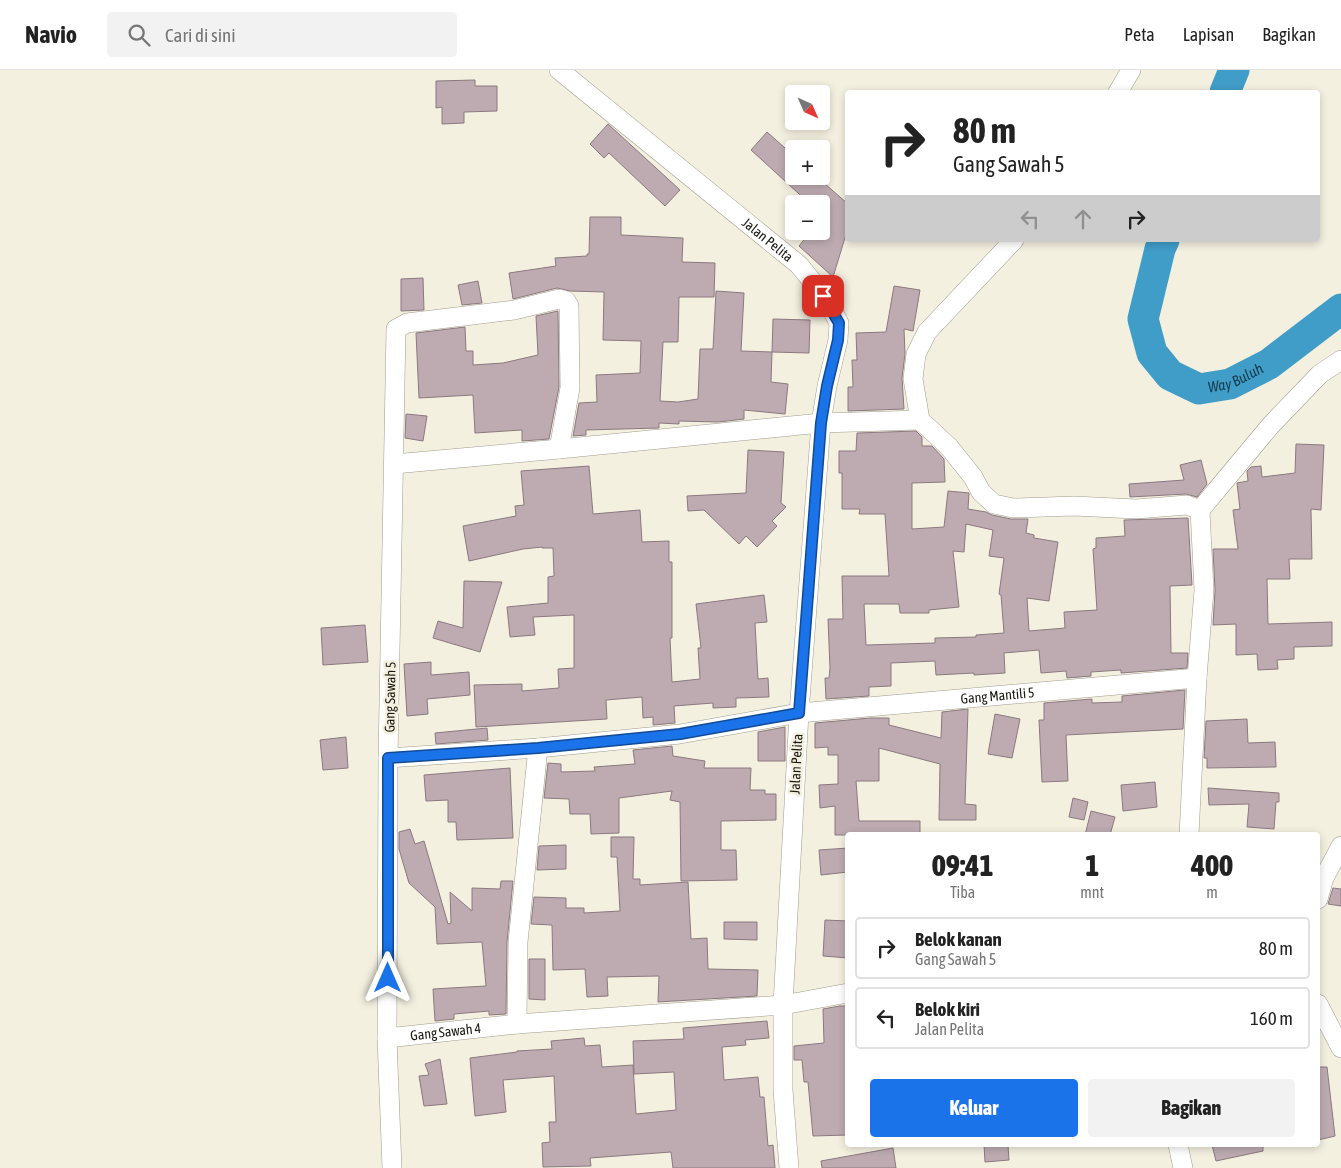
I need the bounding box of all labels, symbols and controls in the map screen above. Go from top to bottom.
search box [107,12,457,57]
text: Navio [25,21,77,48]
icon: search [125,21,153,49]
text: Cari di sini [165,24,236,46]
text: Peta [1124,24,1155,45]
text: Lapisan [1183,24,1234,45]
text: Bagikan [1262,24,1316,45]
north arrow [785,85,830,130]
map controls [785,85,830,240]
icon: right [870,110,935,175]
text: 80 m [953,110,1016,150]
button: + [785,140,830,185]
text: Gang Sawah 5 [953,151,1065,177]
button: − [785,195,830,240]
icon: left [1016,205,1044,233]
icon: ahead [1069,205,1097,233]
icon: right [1122,205,1150,233]
street label: Jalan Pelita [739,214,796,265]
pin [802,275,844,317]
icon: arrive [809,282,837,310]
water label: Way Buluh [1206,359,1266,395]
street label: Gang Sawah 5 [381,661,399,733]
street label: Gang Mantili 5 [960,684,1035,707]
street label: Jalan Pelita [786,733,806,795]
text: 09:41 [932,848,994,882]
text: 1 [1085,848,1099,882]
text: 400 [1191,848,1233,882]
text: Tiba [950,883,975,901]
text: mnt [1080,883,1104,901]
text: m [1206,883,1218,901]
text: Belok kanan [915,928,1002,950]
icon: right [872,934,900,962]
text: 80 m [1259,937,1293,959]
text: Gang Sawah 5 [915,950,996,968]
position arrow [361,951,413,1003]
text: Belok kiri [915,998,980,1020]
icon: left [872,1004,900,1032]
text: 160 m [1250,1007,1293,1029]
street label: Gang Sawah 4 [409,1020,482,1043]
text: Jalan Pelita [915,1020,984,1038]
button: Keluar [870,1079,1078,1137]
button: Bagikan [1088,1079,1295,1137]

